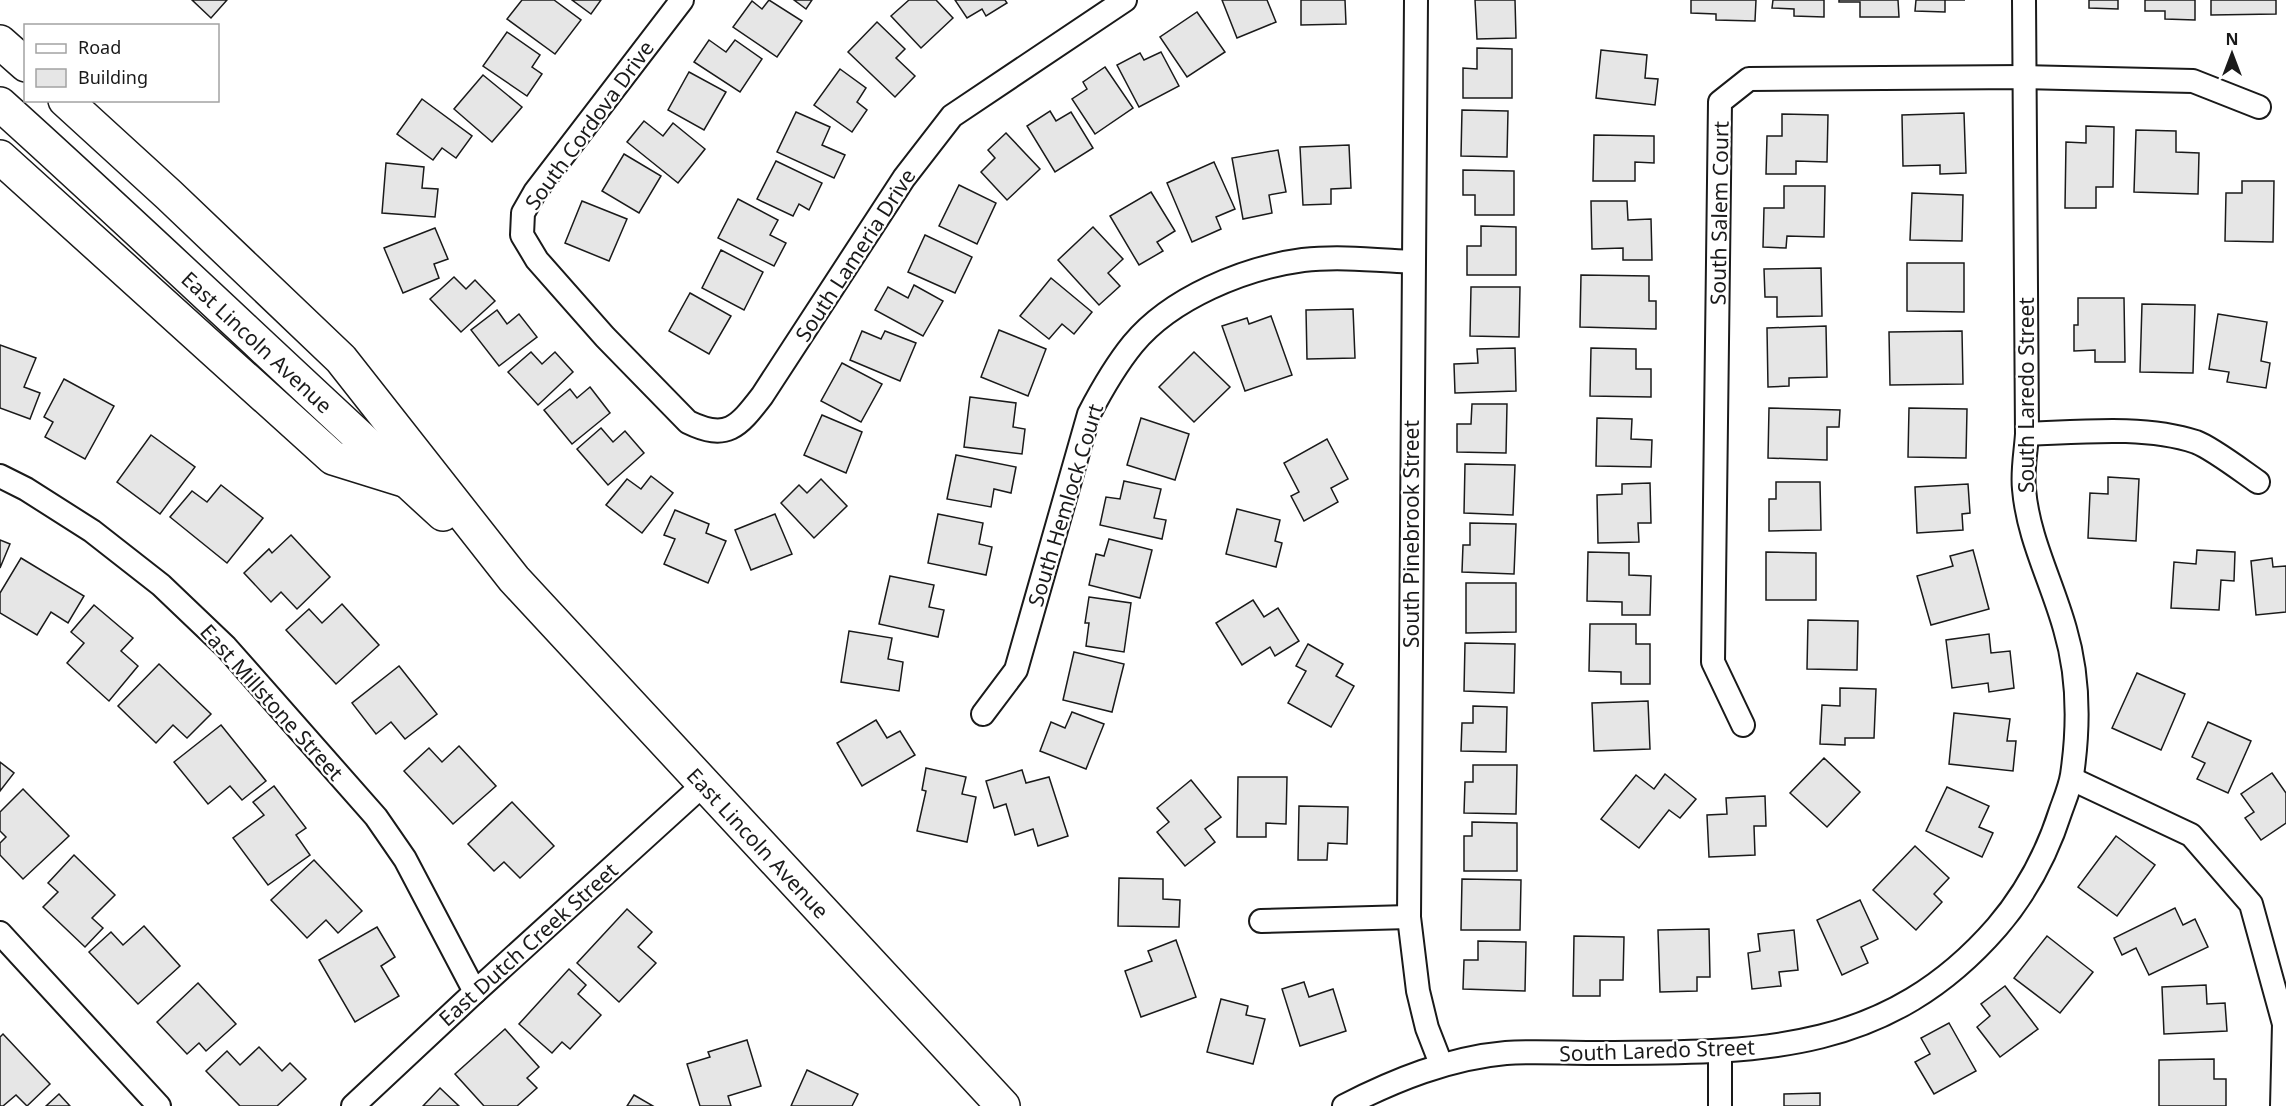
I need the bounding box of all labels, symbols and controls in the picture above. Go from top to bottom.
legend [24,24,219,102]
north arrow [2202,24,2262,84]
text: N [2225,28,2239,50]
text: Road [78,35,121,59]
street label: South Cordova Drive [518,35,660,215]
text: Building [78,65,148,89]
street label: South Salem Court [1703,120,1735,305]
street label: South Lameria Drive [789,163,921,347]
street label: East Lincoln Avenue [176,265,338,419]
street label: South Laredo Street [2012,297,2040,493]
street label: South Hemlock Court [1021,400,1109,610]
street label: South Pinebrook Street [1397,420,1425,648]
street label: East Millstone Street [194,618,350,786]
street label: East Lincoln Avenue [681,762,835,924]
street label: East Dutch Creek Street [433,856,624,1032]
street label: South Laredo Street [1559,1033,1756,1067]

